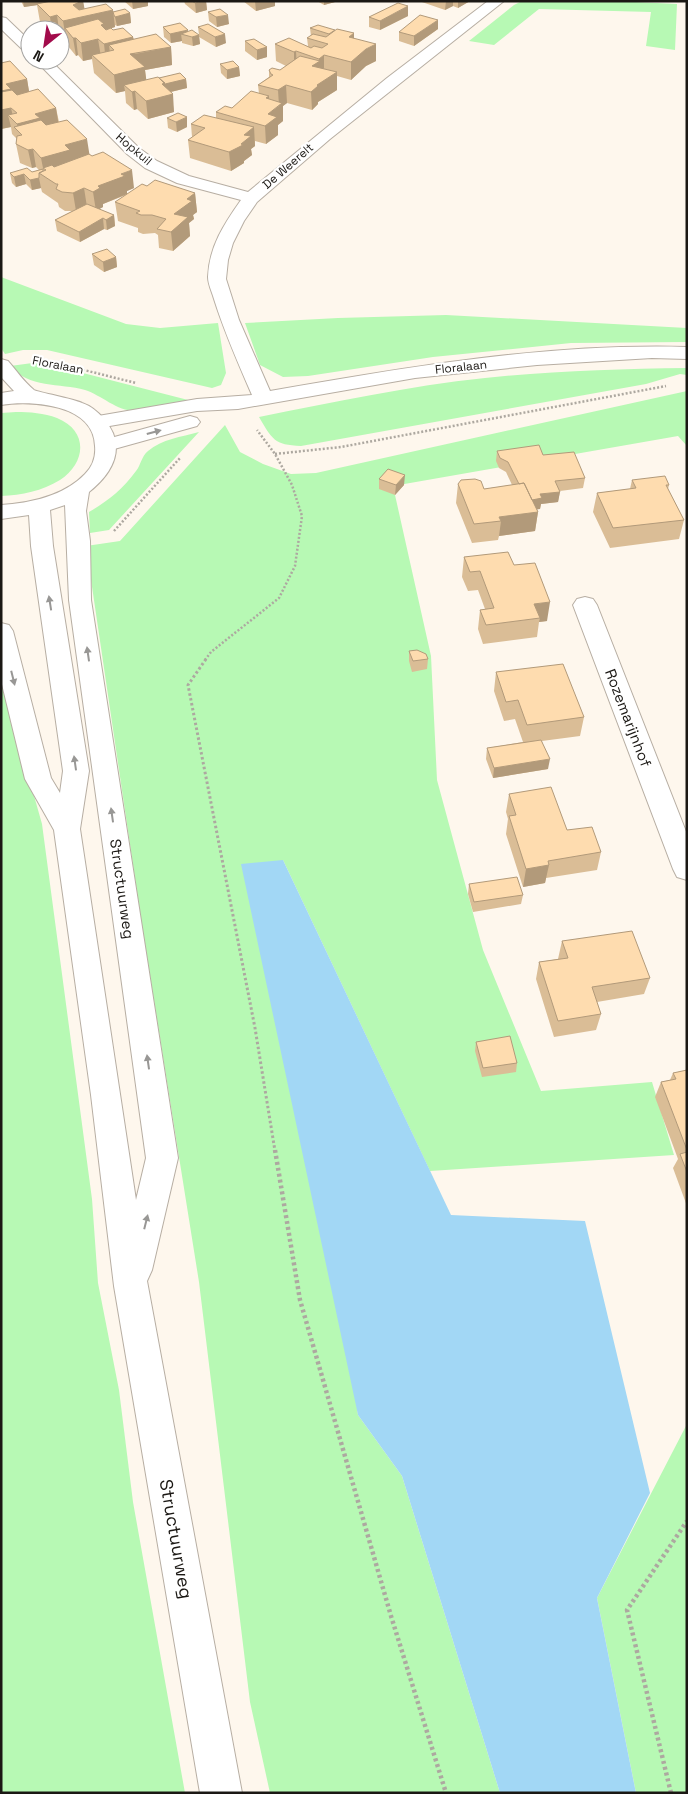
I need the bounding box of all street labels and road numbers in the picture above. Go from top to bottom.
street label: Hopkuil [113,129,155,169]
street label: De Weerelt [259,139,317,193]
street label: Floralaan [31,352,85,378]
street label: Floralaan [434,356,488,378]
street label: Rozemarijnhof [601,666,656,770]
street label: Structuurweg [106,838,139,940]
street label: Structuurweg [155,1477,198,1601]

